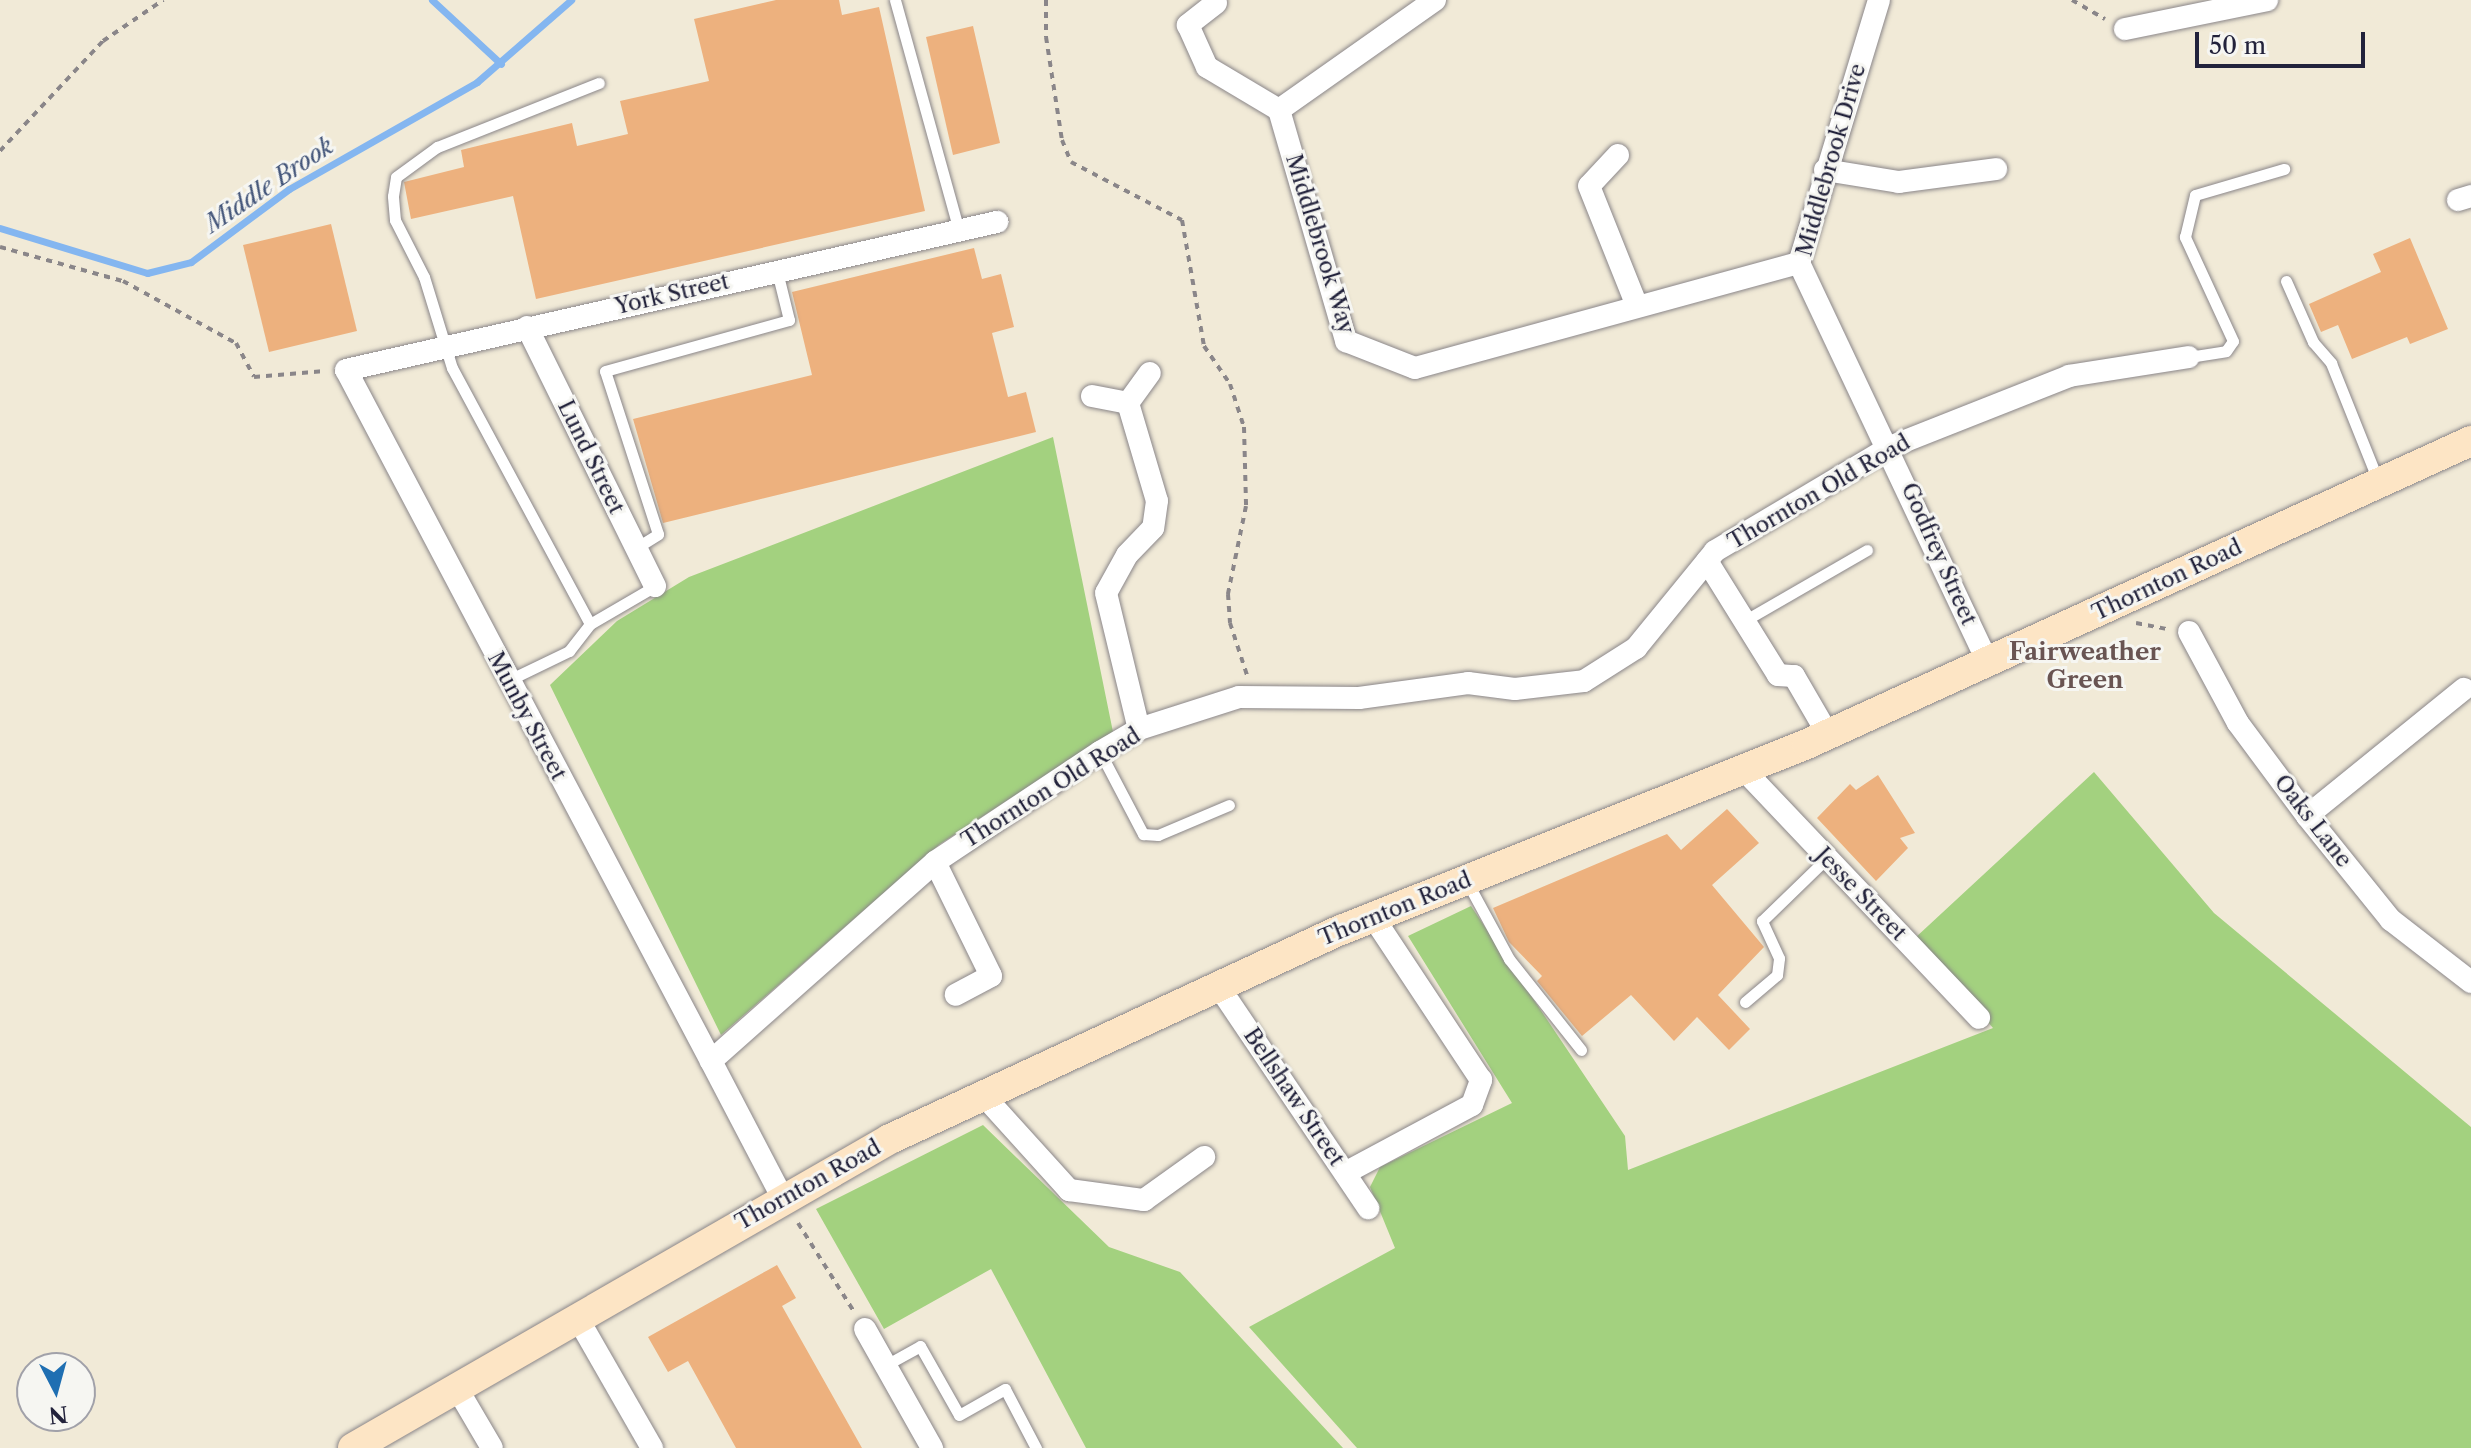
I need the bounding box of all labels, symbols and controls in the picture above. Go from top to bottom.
scale bar [2199,16,2369,66]
text: 50 m [2209,31,2266,60]
street label: Middlebrook Drive [1791,60,1871,260]
water label: Middle Brook [199,132,339,238]
street label: Middlebrook Way [1280,150,1360,338]
street label: York Street [612,268,732,320]
street label: Lund Street [552,396,630,518]
street label: Thornton Old Road [1723,429,1915,555]
street label: Godfrey Street [1896,478,1982,630]
street label: Thornton Road [2088,534,2246,626]
district label: Fairweather Green [2009,638,2161,694]
street label: Munby Street [482,647,572,785]
street label: Thornton Old Road [957,722,1145,854]
street label: Oaks Lane [2269,769,2357,873]
street label: Jesse Street [1810,842,1912,946]
street label: Thornton Road [1315,866,1475,952]
street label: Bellshaw Street [1238,1023,1350,1171]
street label: Thornton Road [731,1134,885,1236]
north arrow [16,1352,96,1432]
text: N [47,1400,69,1429]

